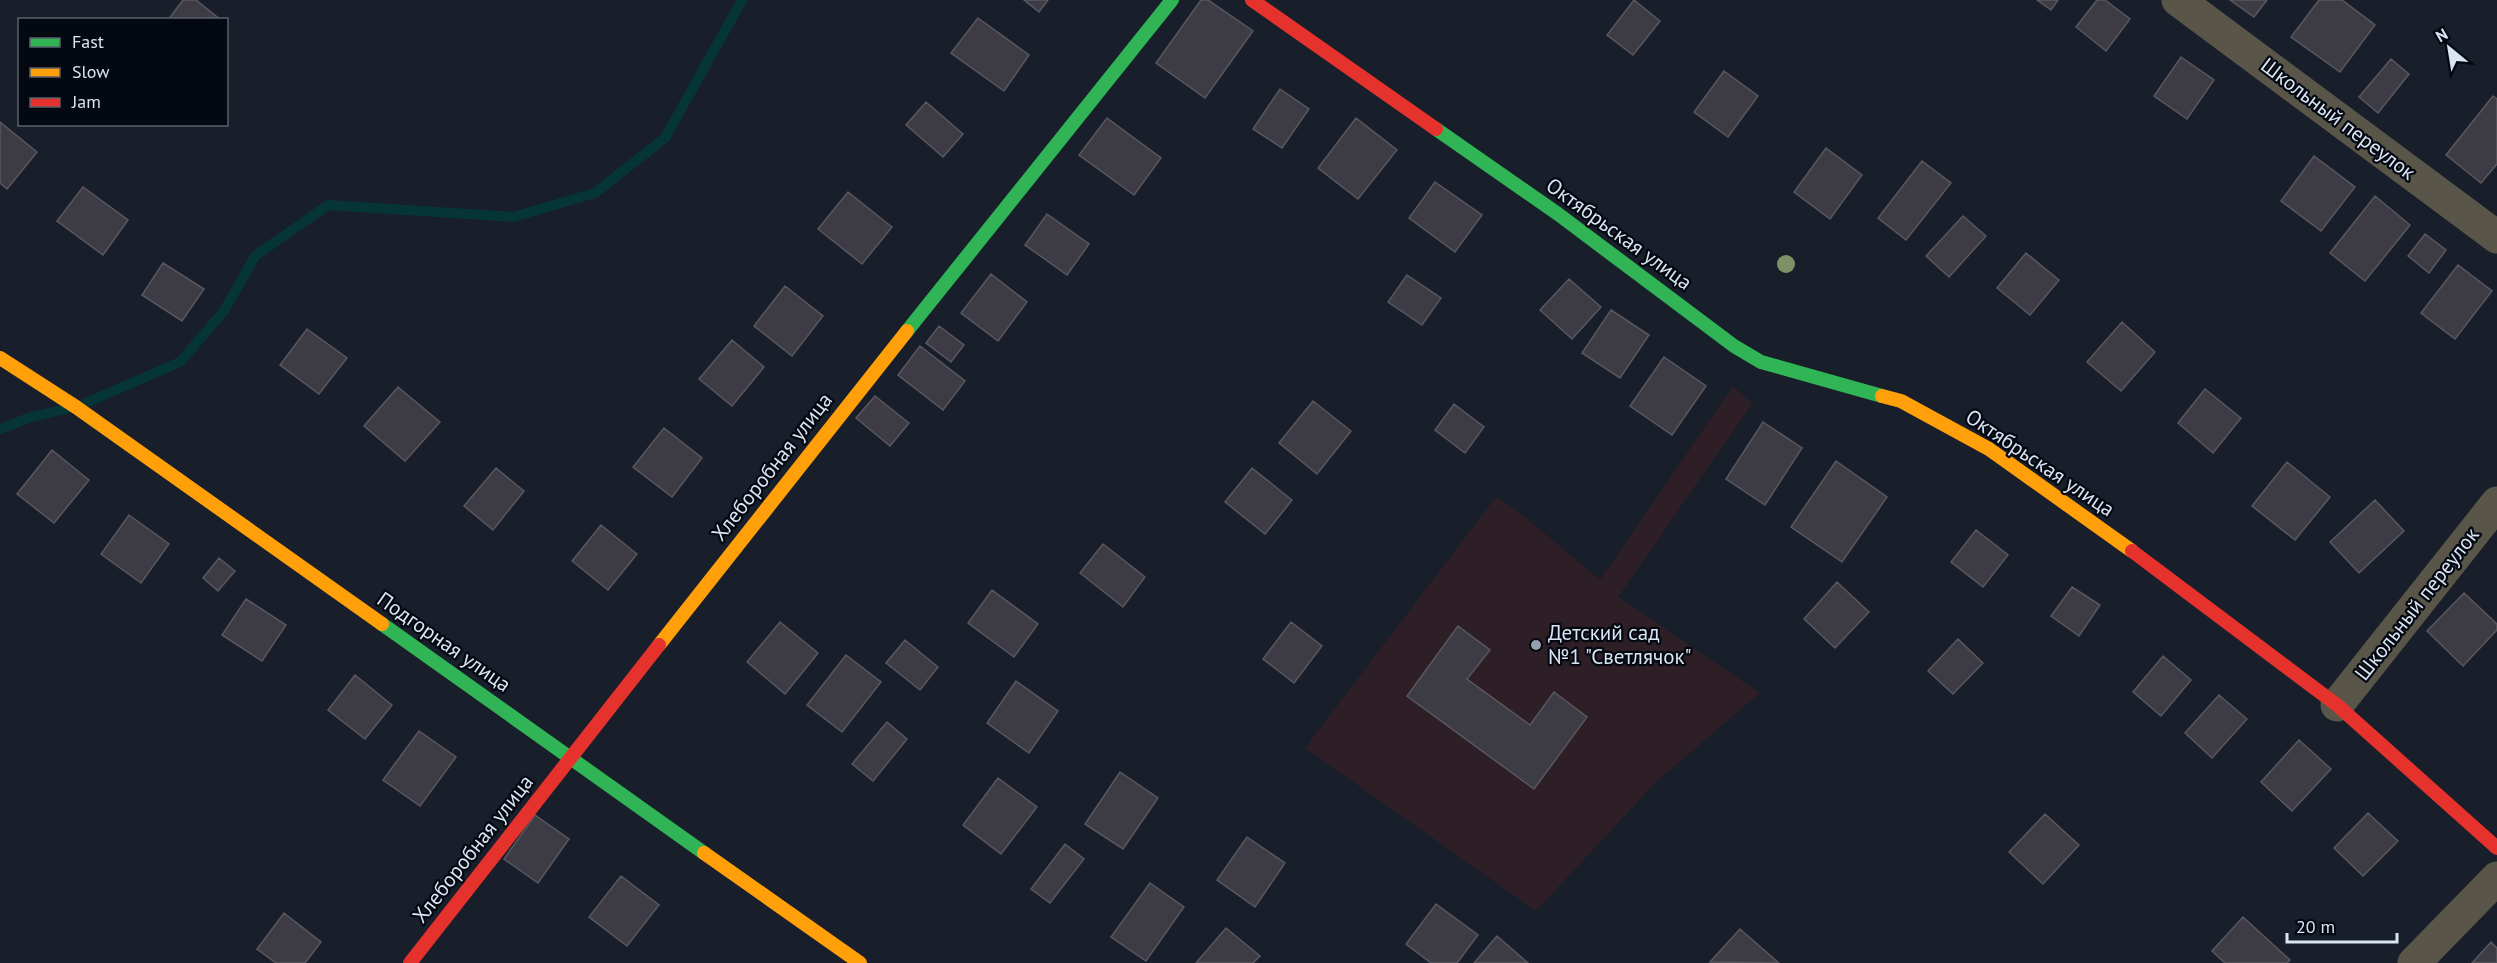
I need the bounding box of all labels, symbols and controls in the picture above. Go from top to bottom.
legend [18,18,228,126]
north arrow [2419,18,2479,78]
text: N [2432,24,2451,46]
text: Fast [72,30,104,53]
street label: Школьный переулок [2256,52,2421,186]
text: Slow [72,60,110,83]
text: Jam [71,90,101,113]
street label: Октябрьская улица [1541,172,1698,296]
street label: Хлеборобная улица [705,387,838,546]
street label: Октябрьская улица [1961,403,2120,522]
street label: Школьный переулок [2348,522,2485,686]
street label: Подгорная улица [372,585,516,698]
place label: Детский сад №1 "Светлячок" [1548,619,1692,670]
marker: Детский сад №1 "Светлячок" [1529,638,1543,652]
street label: Хлеборобная улица [406,769,539,928]
scale bar [2287,906,2396,944]
text: 20 m [2296,915,2335,938]

